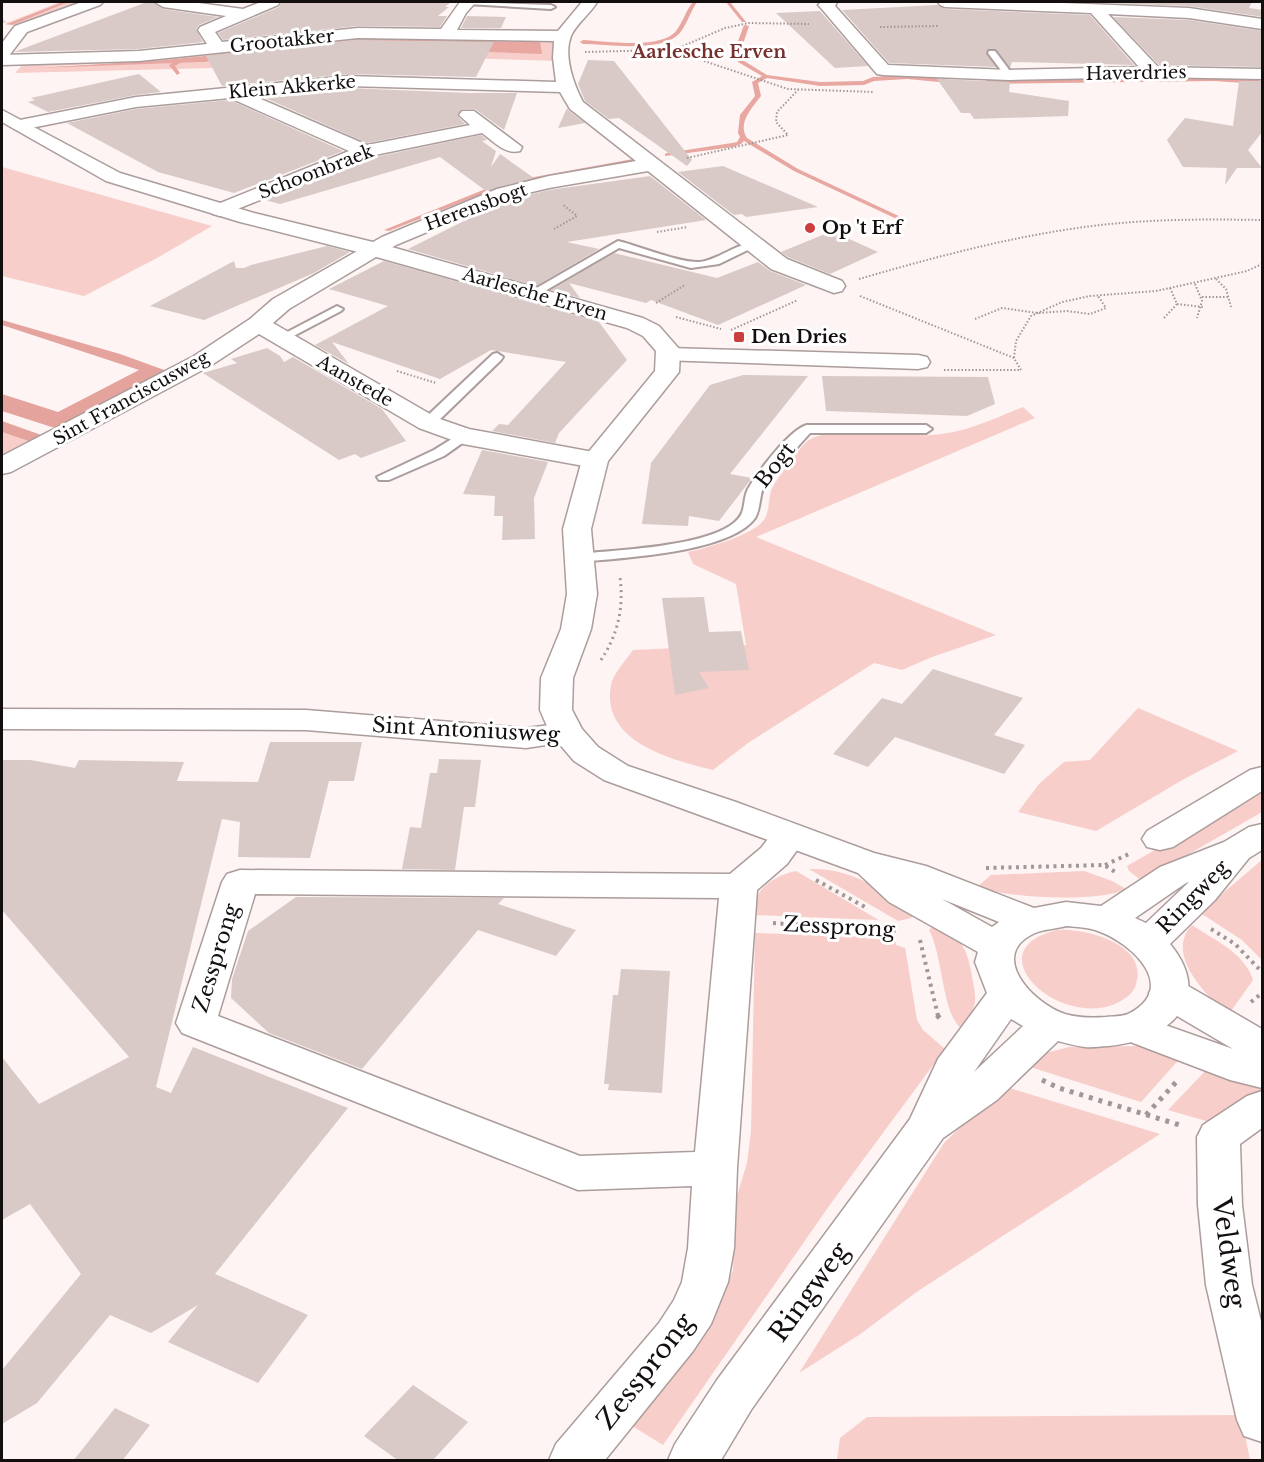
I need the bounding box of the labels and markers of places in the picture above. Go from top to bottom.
place label: Op 't Erf [822,217,904,239]
marker: Op 't Erf [803,221,817,235]
place label: Den Dries [751,326,847,348]
marker: Den Dries [732,330,746,344]

